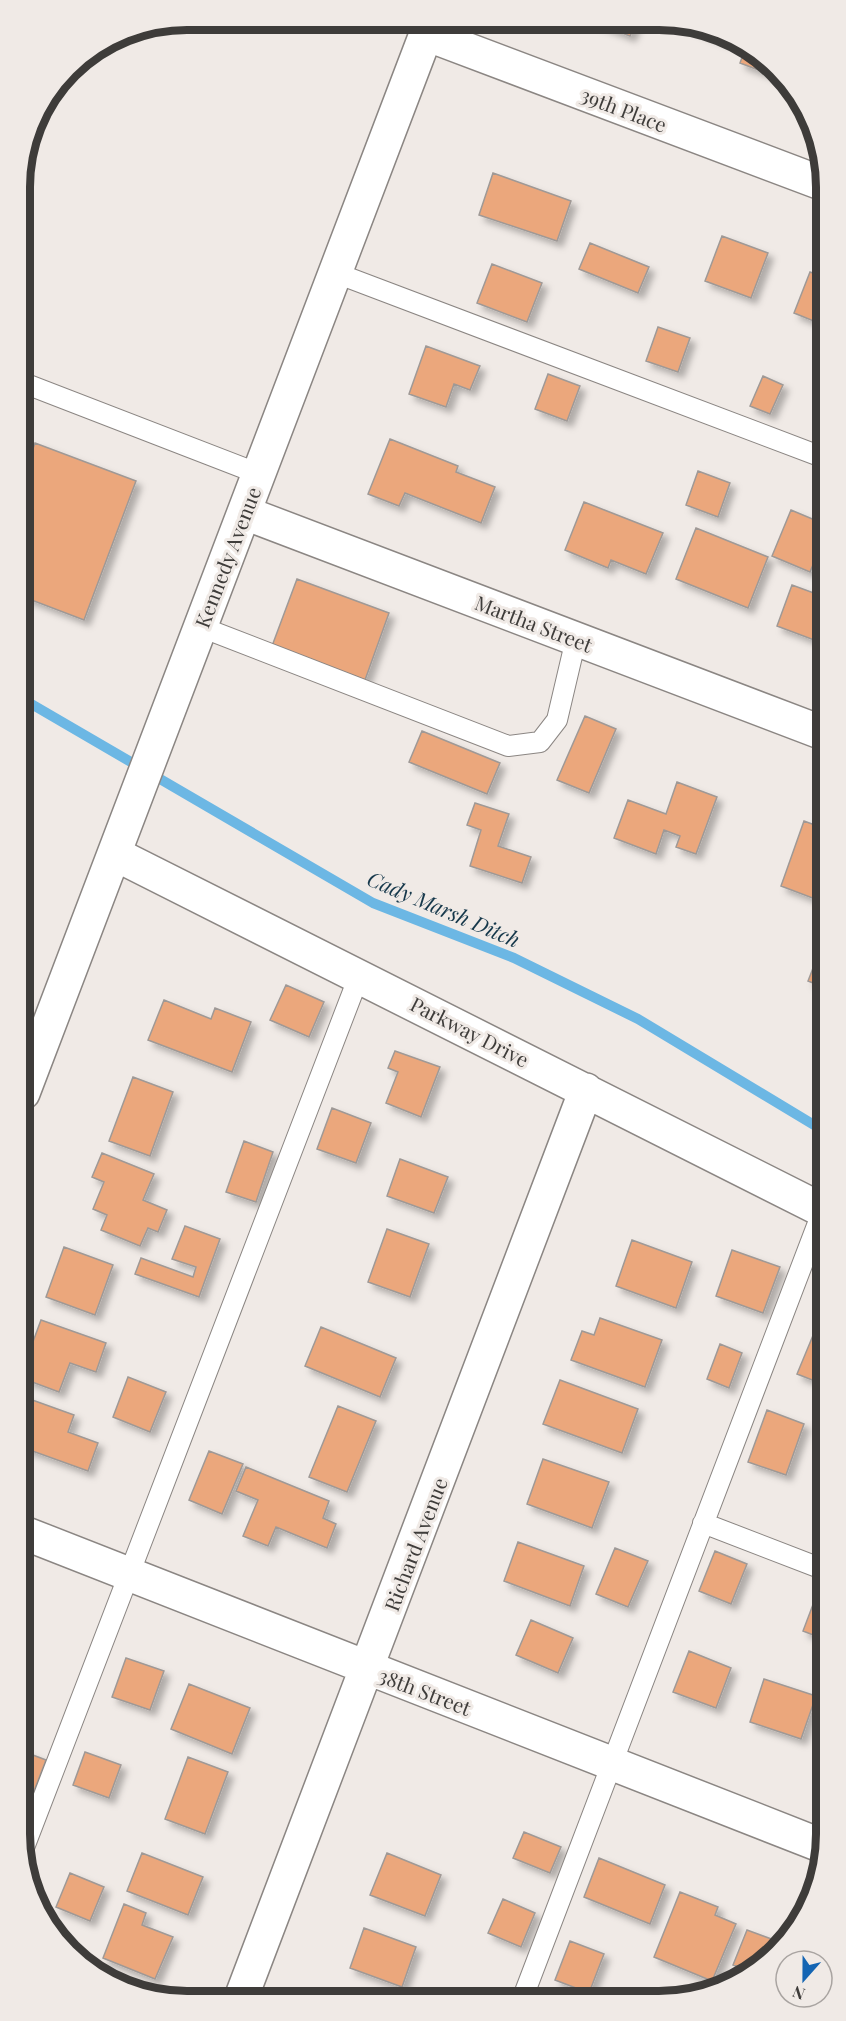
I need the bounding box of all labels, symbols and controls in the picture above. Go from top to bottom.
street label: 39th Place [577,80,671,138]
street label: Kennedy Avenue [188,483,266,631]
street label: Martha Street [472,588,597,658]
water label: Cady Marsh Ditch [364,863,524,953]
street label: Parkway Drive [406,990,534,1072]
street label: Richard Avenue [377,1473,453,1615]
street label: 38th Street [375,1661,476,1721]
north arrow [774,1949,834,2009]
text: N [789,1981,808,2005]

